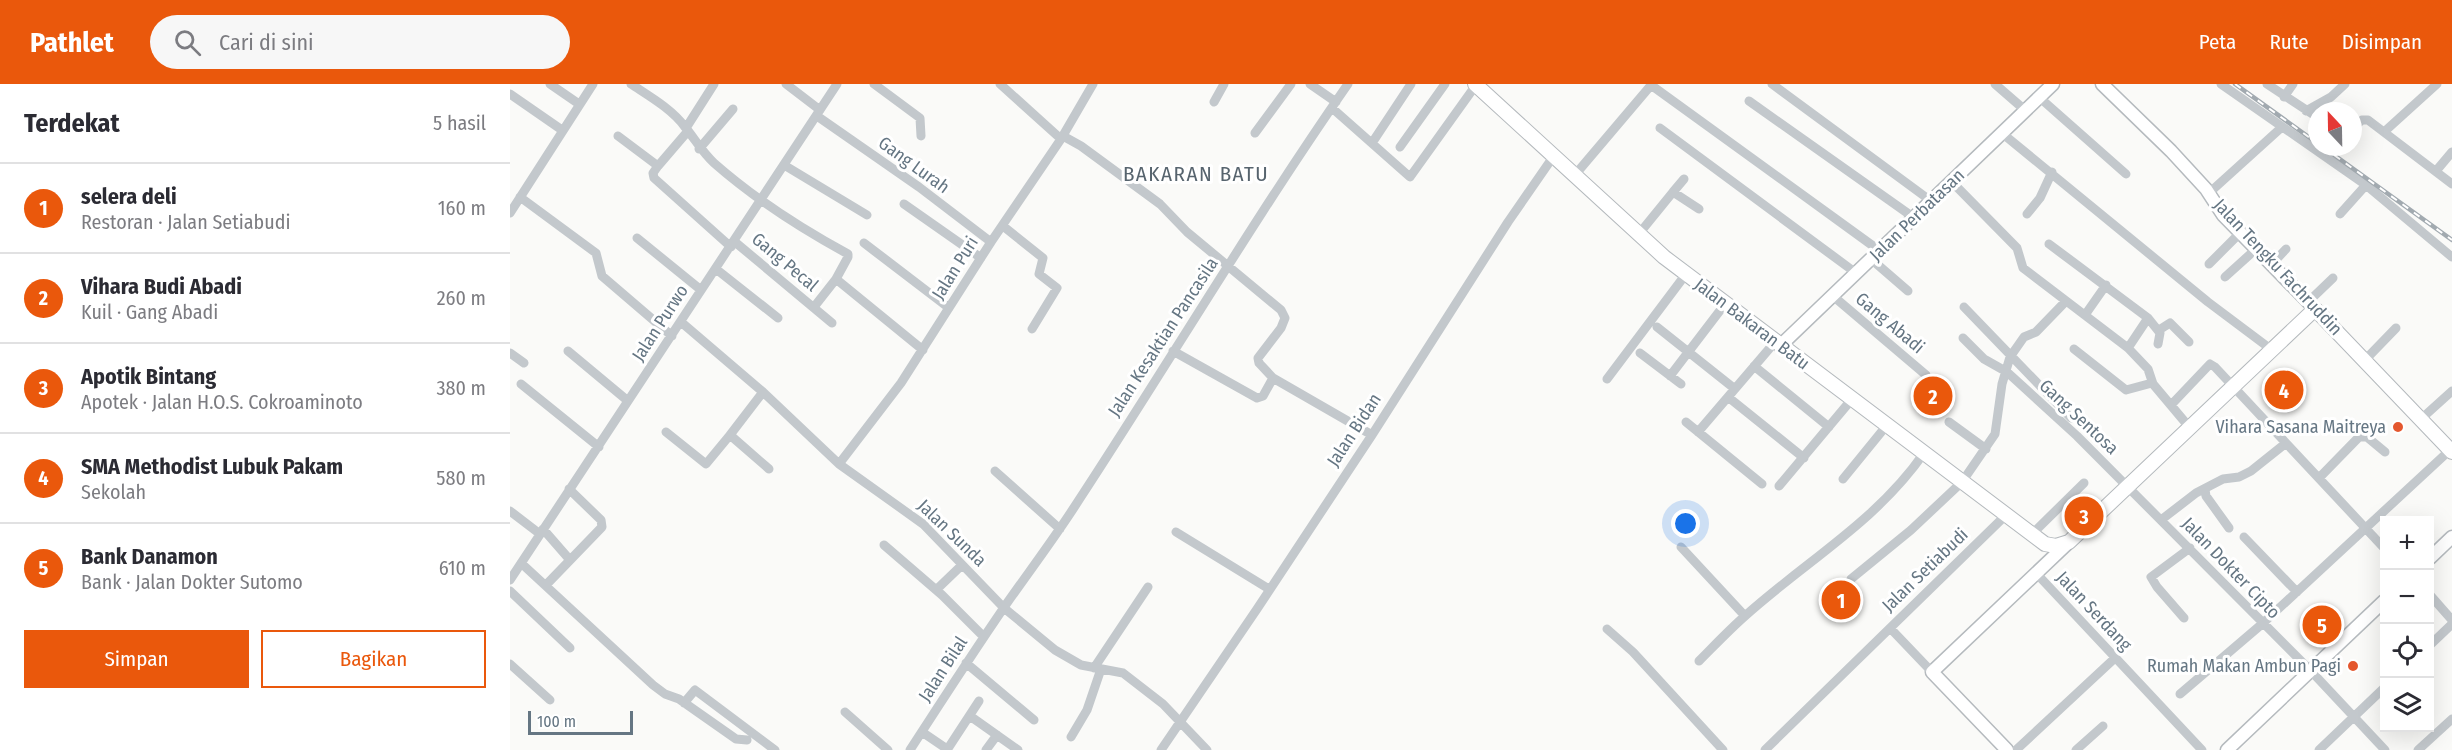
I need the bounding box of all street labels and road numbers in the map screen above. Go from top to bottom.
street label: Gang Lurah [874,132,954,198]
street label: Jalan Perbatasan [1865,164,1969,266]
street label: Jalan Tengku Fachruddin [2209,194,2347,340]
street label: Gang Pecal [747,228,823,296]
street label: Jalan Puri [927,233,983,303]
street label: Jalan Kesaktian Pancasila [1103,253,1223,421]
street label: Jalan Bakaran Batu [1690,274,1814,374]
street label: Jalan Purwo [627,281,693,365]
street label: Gang Abadi [1851,288,1929,358]
street label: Gang Sentosa [2035,375,2123,459]
street label: Jalan Bidan [1322,389,1386,471]
street label: Jalan Sunda [913,495,991,571]
street label: Jalan Dokter Cipto [2177,513,2285,623]
street label: Jalan Setiabudi [1877,524,1973,616]
street label: Jalan Serdang [2052,567,2137,656]
street label: Jalan Bilal [914,632,972,706]

